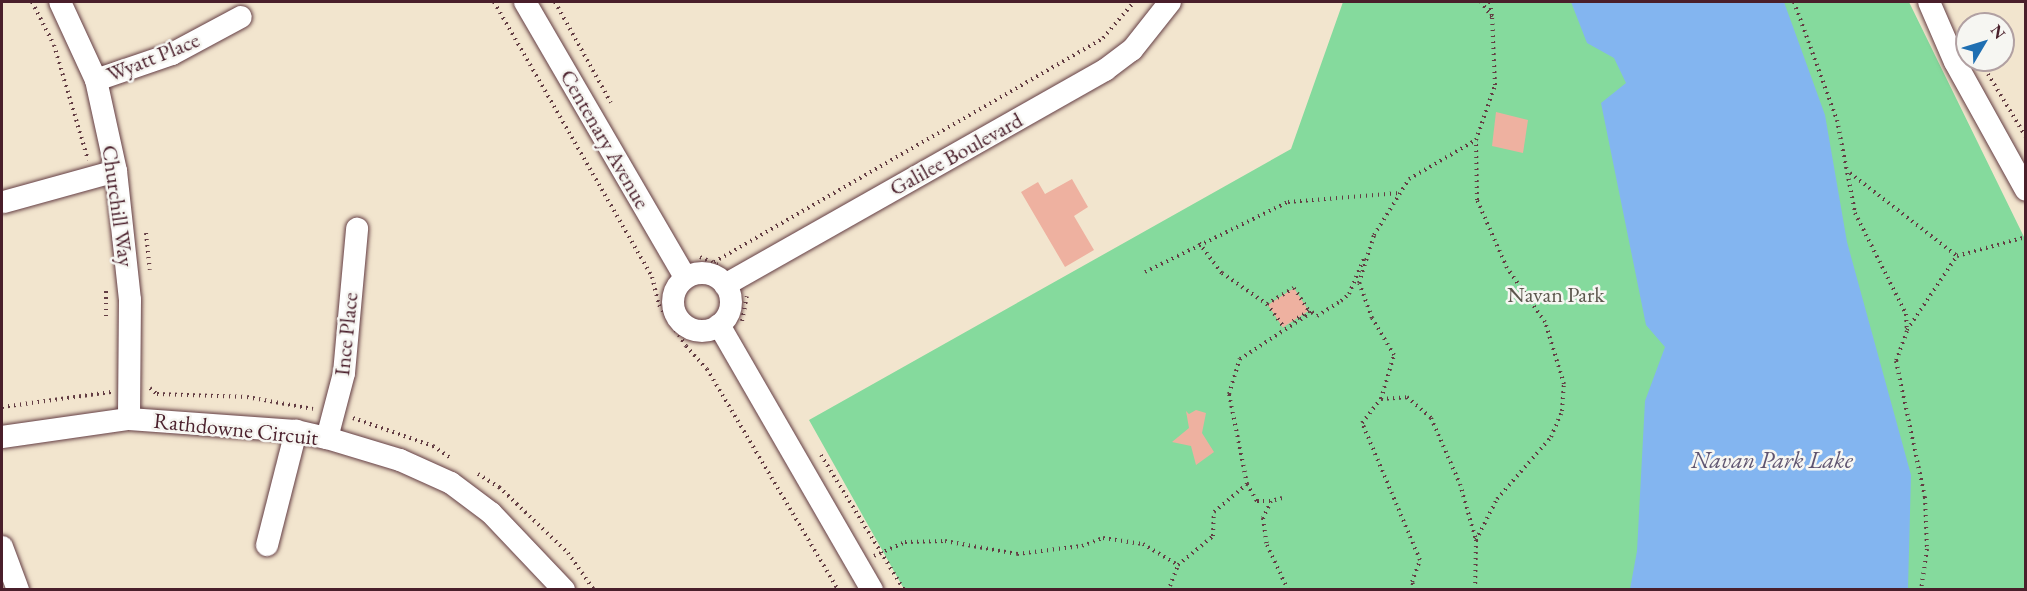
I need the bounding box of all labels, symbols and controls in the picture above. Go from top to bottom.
north arrow [1955,12,2015,72]
text: N [1986,20,2010,43]
street label: Wyatt Place [103,26,203,88]
street label: Centenary Avenue [555,65,655,213]
street label: Galilee Boulevard [885,107,1027,201]
street label: Churchill Way [96,143,140,269]
park label: Navan Park [1507,282,1605,308]
street label: Ince Place [328,291,364,377]
street label: Rathdowne Circuit [152,407,320,451]
water label: Navan Park Lake [1691,446,1853,474]

